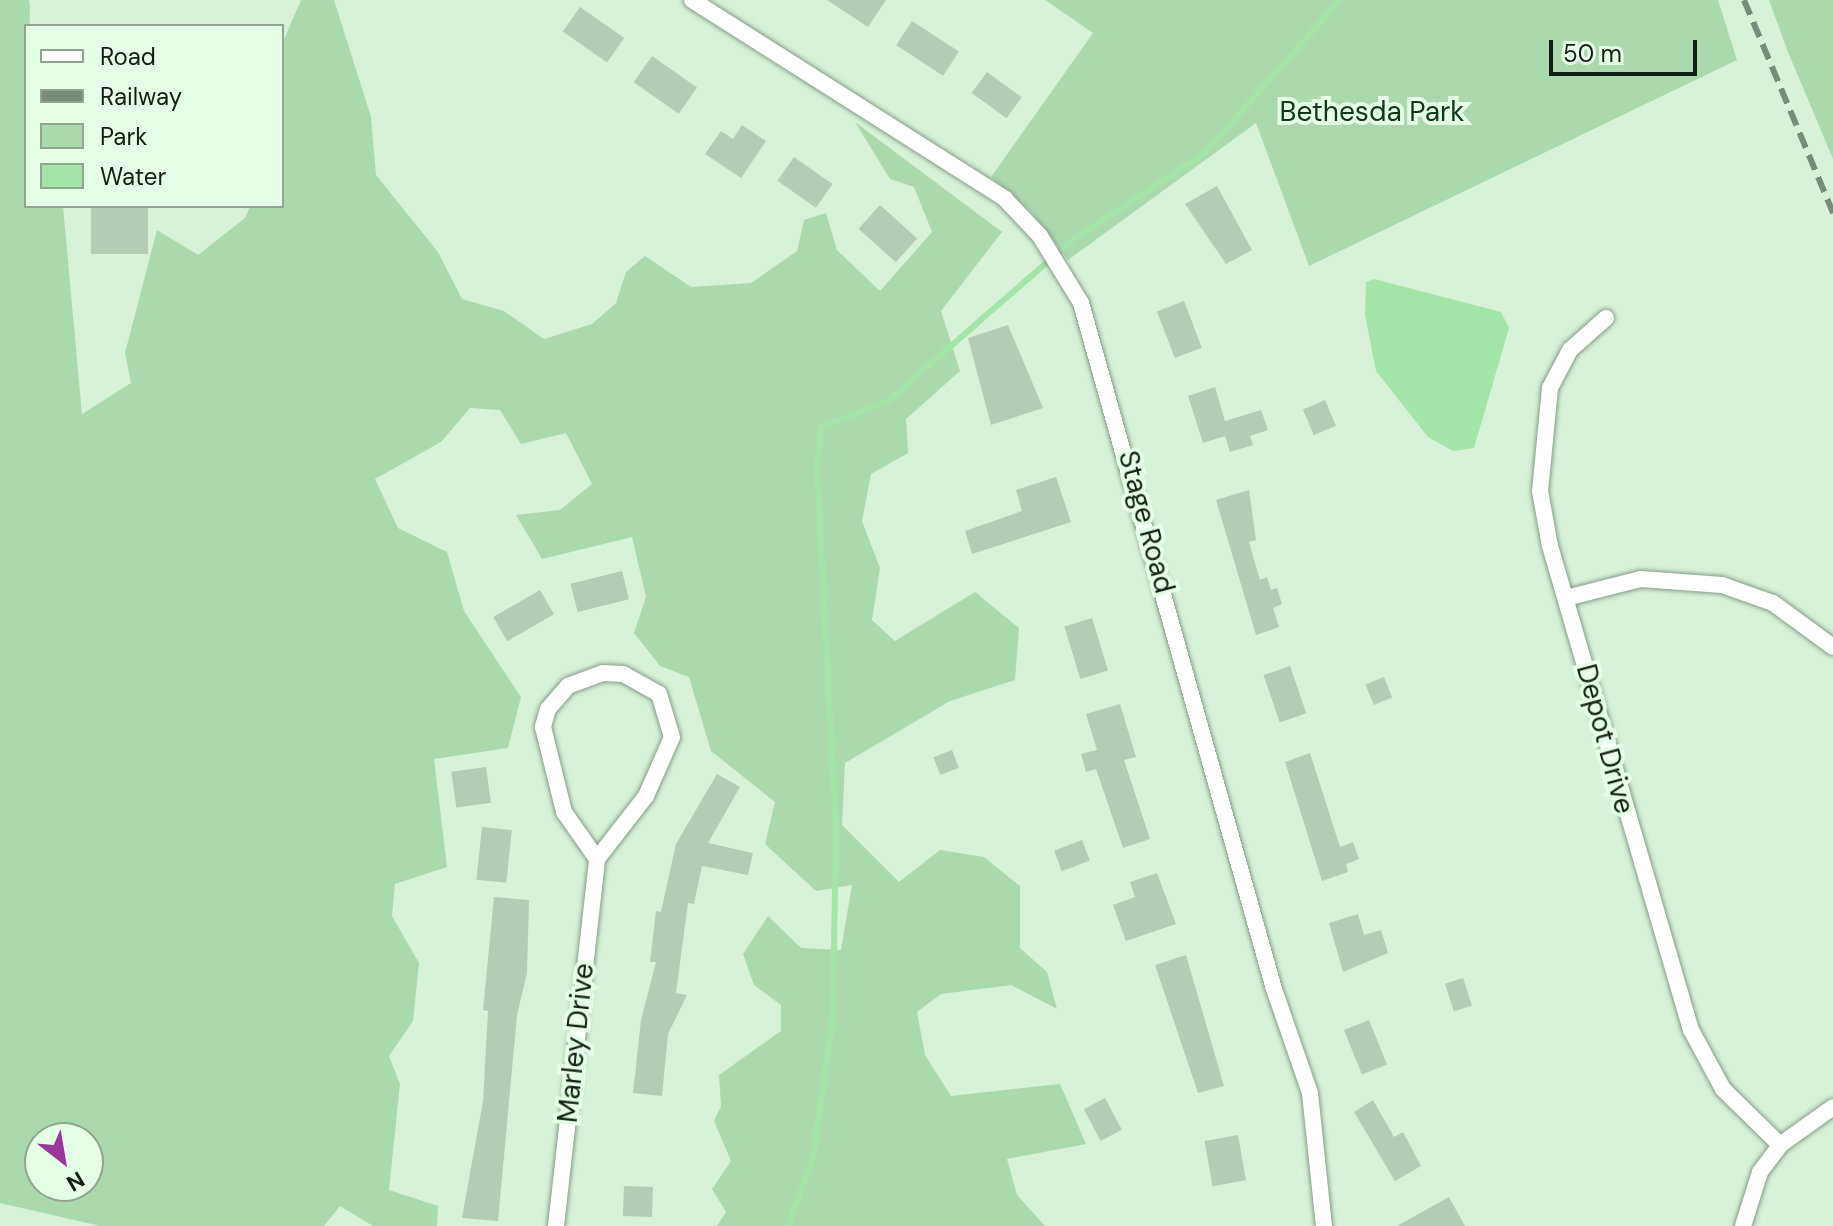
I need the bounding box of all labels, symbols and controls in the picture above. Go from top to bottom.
legend [24,24,284,208]
scale bar [1553,24,1701,74]
text: 50 m [1563,38,1622,69]
text: Road [100,41,156,72]
text: Railway [100,81,182,112]
park label: Bethesda Park [1280,95,1464,129]
text: Park [100,121,147,152]
text: Water [100,161,166,192]
street label: Stage Road [1111,447,1181,597]
street label: Depot Drive [1569,661,1641,817]
street label: Marley Drive [551,962,601,1124]
north arrow [24,1122,104,1202]
text: N [61,1165,90,1198]

